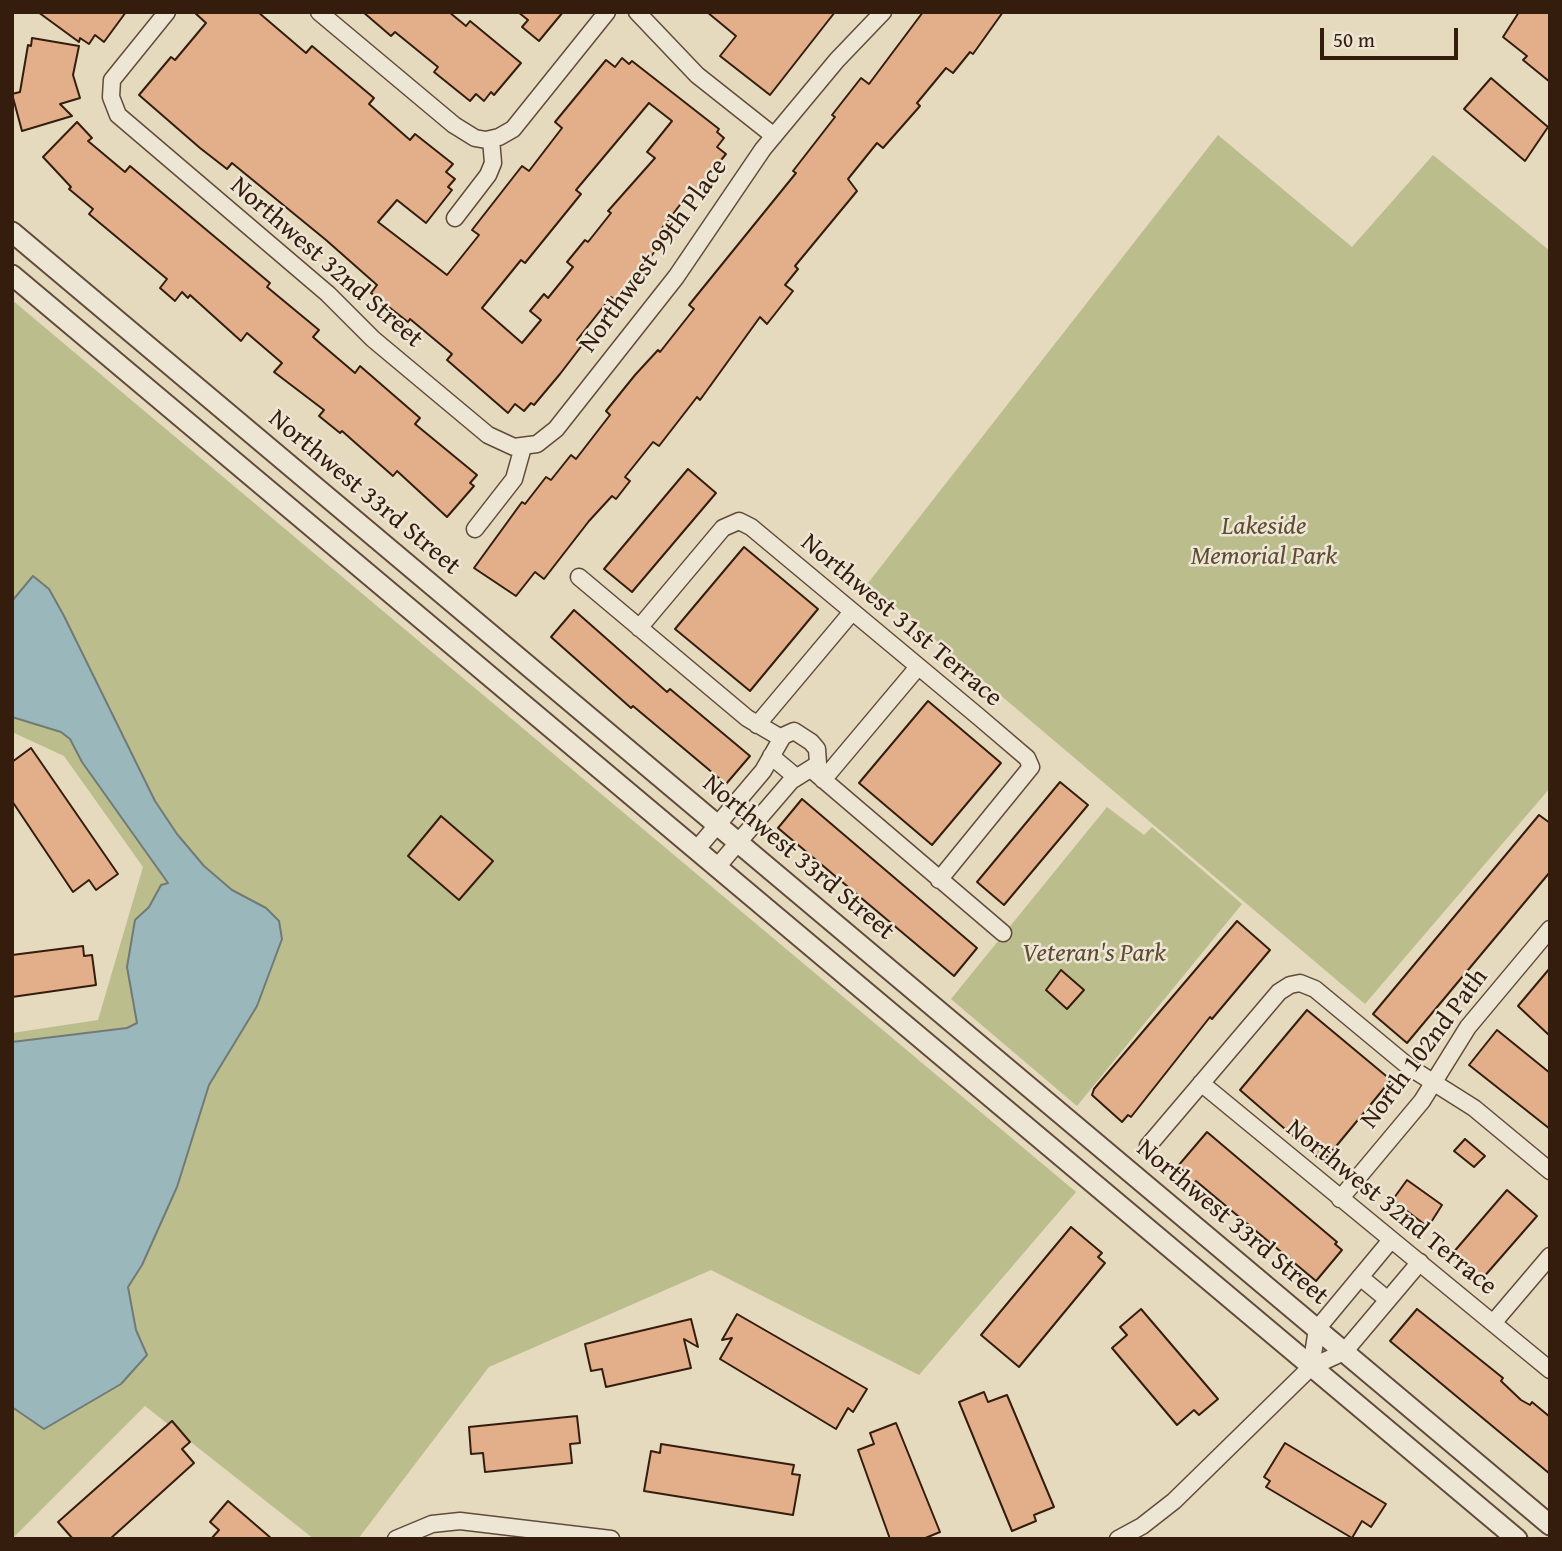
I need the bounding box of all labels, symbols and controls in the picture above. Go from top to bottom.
scale bar [1324,14,1462,58]
text: 50 m [1333,24,1375,55]
street label: Northwest 99th Place [573,153,735,359]
street label: Northwest 32nd Street [223,171,429,355]
street label: Northwest 33rd Street [262,404,466,582]
park label: Lakeside Memorial Park [1191,511,1337,572]
street label: Northwest 31st Terrace [794,528,1008,714]
street label: Northwest 33rd Street [696,769,900,947]
park label: Veteran's Park [1022,938,1166,970]
street label: North 102nd Path [1355,963,1495,1135]
street label: Northwest 32nd Terrace [1279,1113,1503,1303]
street label: Northwest 33rd Street [1130,1134,1334,1312]

